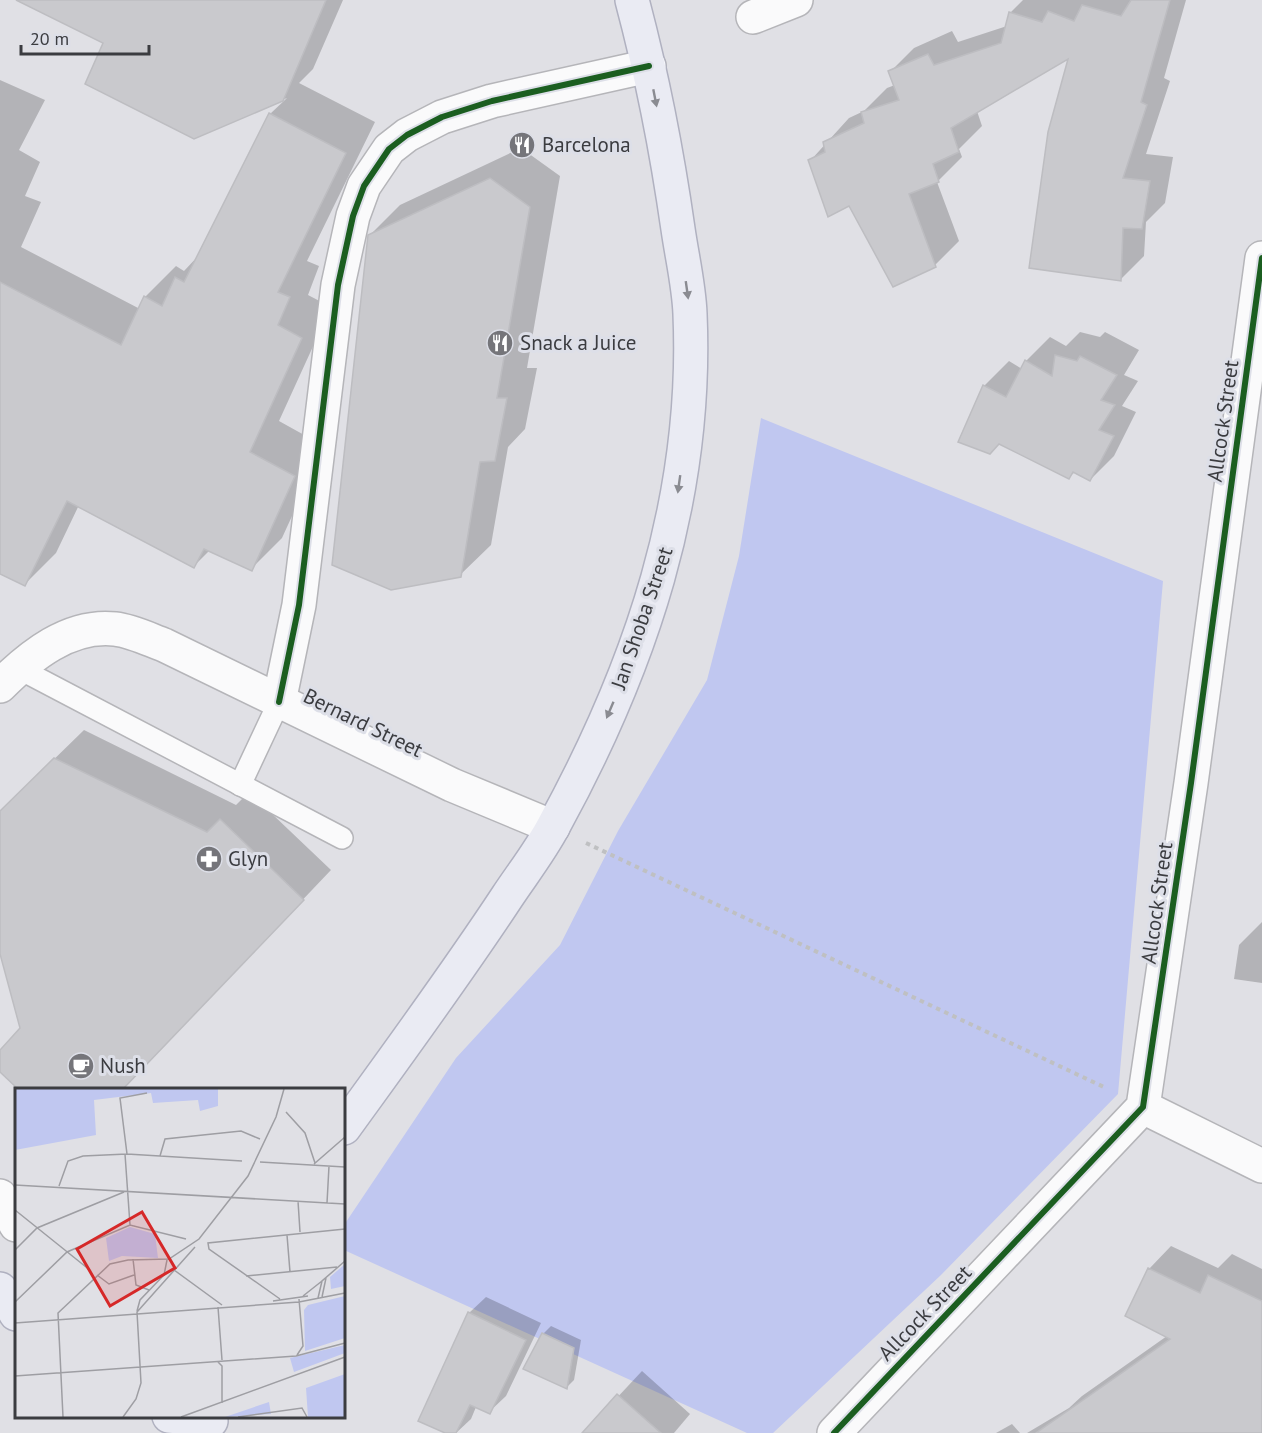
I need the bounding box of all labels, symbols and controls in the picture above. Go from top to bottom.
scale bar [21,18,148,56]
text: 20 m [30,27,69,50]
one-way arrow [651,88,660,107]
restaurant icon: Barcelona [507,130,537,160]
place label: Barcelona [542,131,631,158]
one-way arrow [682,281,691,300]
restaurant icon: Snack a Juice [485,328,515,358]
place label: Snack a Juice [520,329,636,356]
street label: Allcock Street [1201,358,1244,484]
one-way arrow [674,475,684,494]
street label: Jan Shoba Street [604,543,678,693]
street label: Bernard Street [299,682,427,763]
one-way arrow [605,701,614,719]
street label: Allcock Street [1135,840,1178,966]
pharmacy icon: Glyn [194,844,224,874]
place label: Glyn [228,845,268,872]
cafe icon: Nush [66,1051,96,1081]
place label: Nush [100,1052,146,1079]
inset map [15,1088,345,1418]
street label: Allcock Street [872,1259,977,1366]

